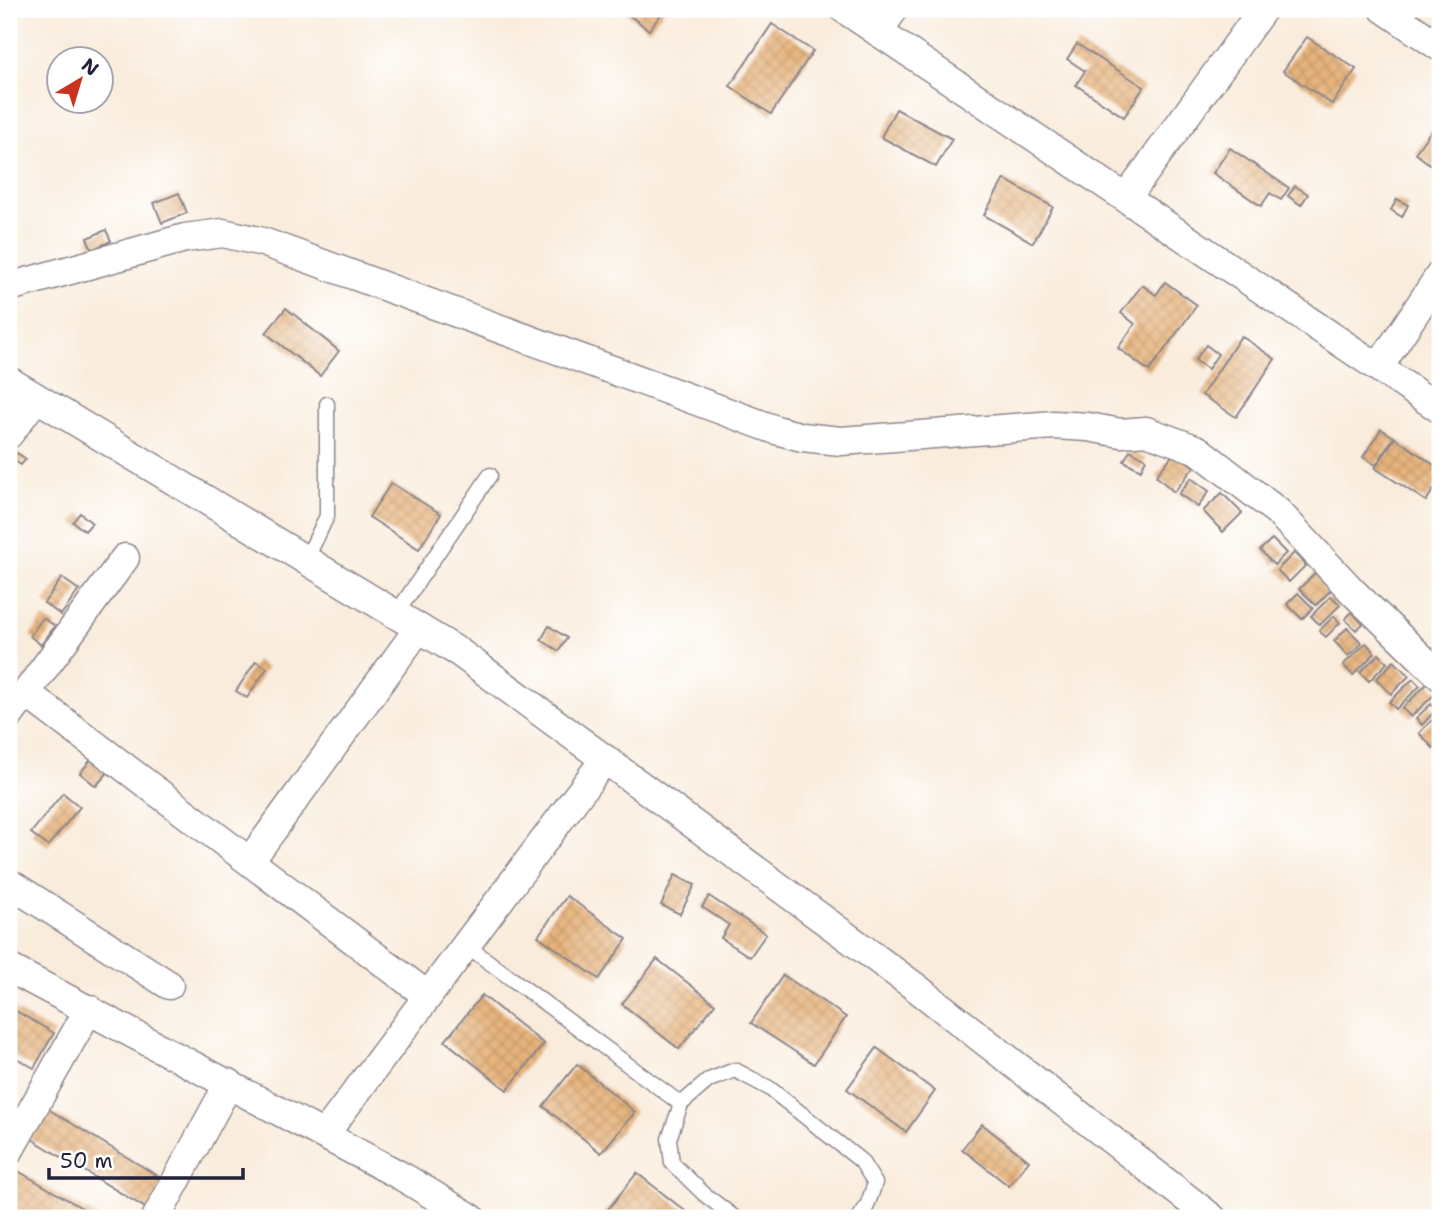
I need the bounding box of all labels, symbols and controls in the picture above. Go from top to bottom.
north arrow [46,46,116,116]
text: N [77,53,104,81]
scale bar [49,1136,243,1180]
text: 50 m [60,1147,113,1175]

